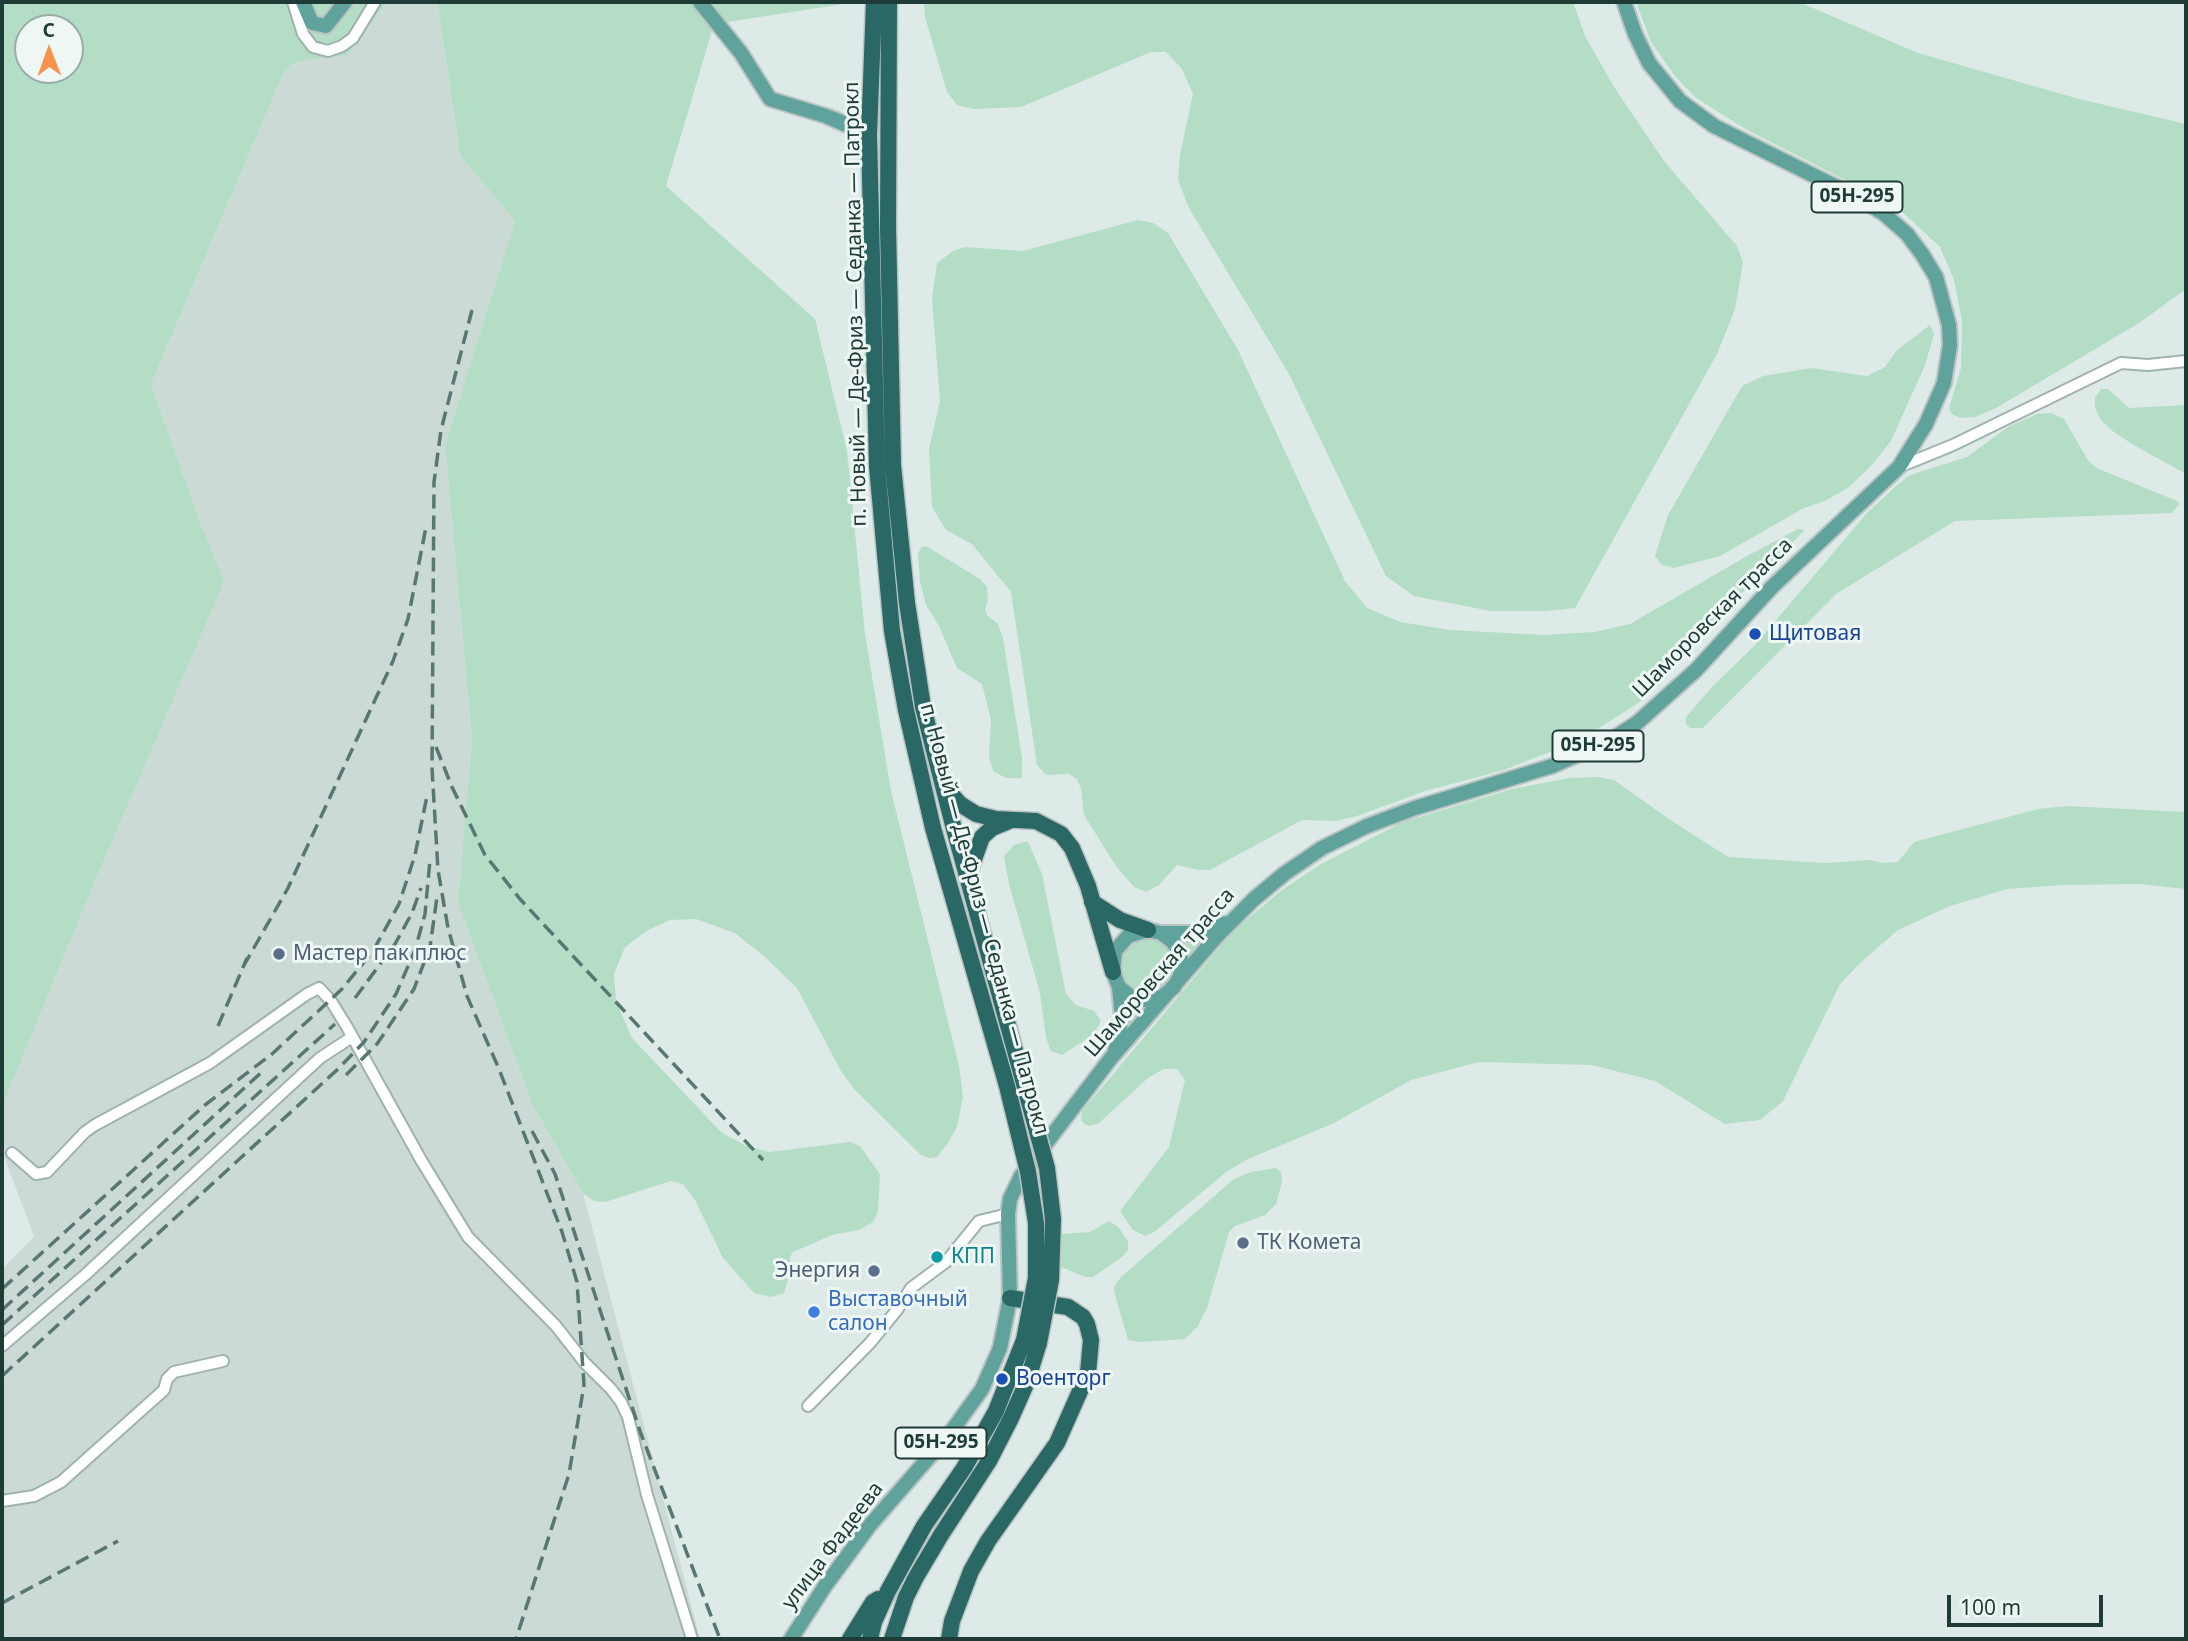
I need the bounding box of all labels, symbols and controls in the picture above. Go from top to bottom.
north arrow [14,14,84,84]
text: С [42,17,55,43]
street label: п. Новый — Де-Фриз — Седанка — Патрокл [840,81,872,527]
road number: 05Н-295 [1812,182,1902,212]
street label: Шаморовская трасса [1628,533,1798,703]
place label: Щитовая [1769,621,1861,647]
marker: Щитовая [1747,626,1763,642]
street label: п. Новый — Де-Фриз — Седанка — Патрокл [914,701,1054,1137]
road number: 05Н-295 [1552,730,1644,762]
street label: Шаморовская трасса [1080,883,1240,1063]
place label: Мастер пак плюс [293,941,467,967]
marker: Мастер пак плюс [271,946,287,962]
place label: ТК Комета [1257,1230,1361,1256]
marker: ТК Комета [1235,1235,1251,1251]
place label: КПП [951,1244,995,1270]
marker: КПП [929,1249,945,1265]
place label: Энергия [775,1258,860,1284]
marker: Энергия [866,1263,882,1279]
place label: Выставочный салон [828,1287,968,1337]
marker: Выставочный салон [806,1304,822,1320]
place label: Военторг [1016,1366,1111,1392]
marker: Военторг [994,1371,1010,1387]
road number: 05Н-295 [895,1428,986,1458]
street label: улица Фадеева [777,1477,889,1615]
scale bar [1950,1582,2106,1626]
text: 100 m [1960,1593,2021,1621]

